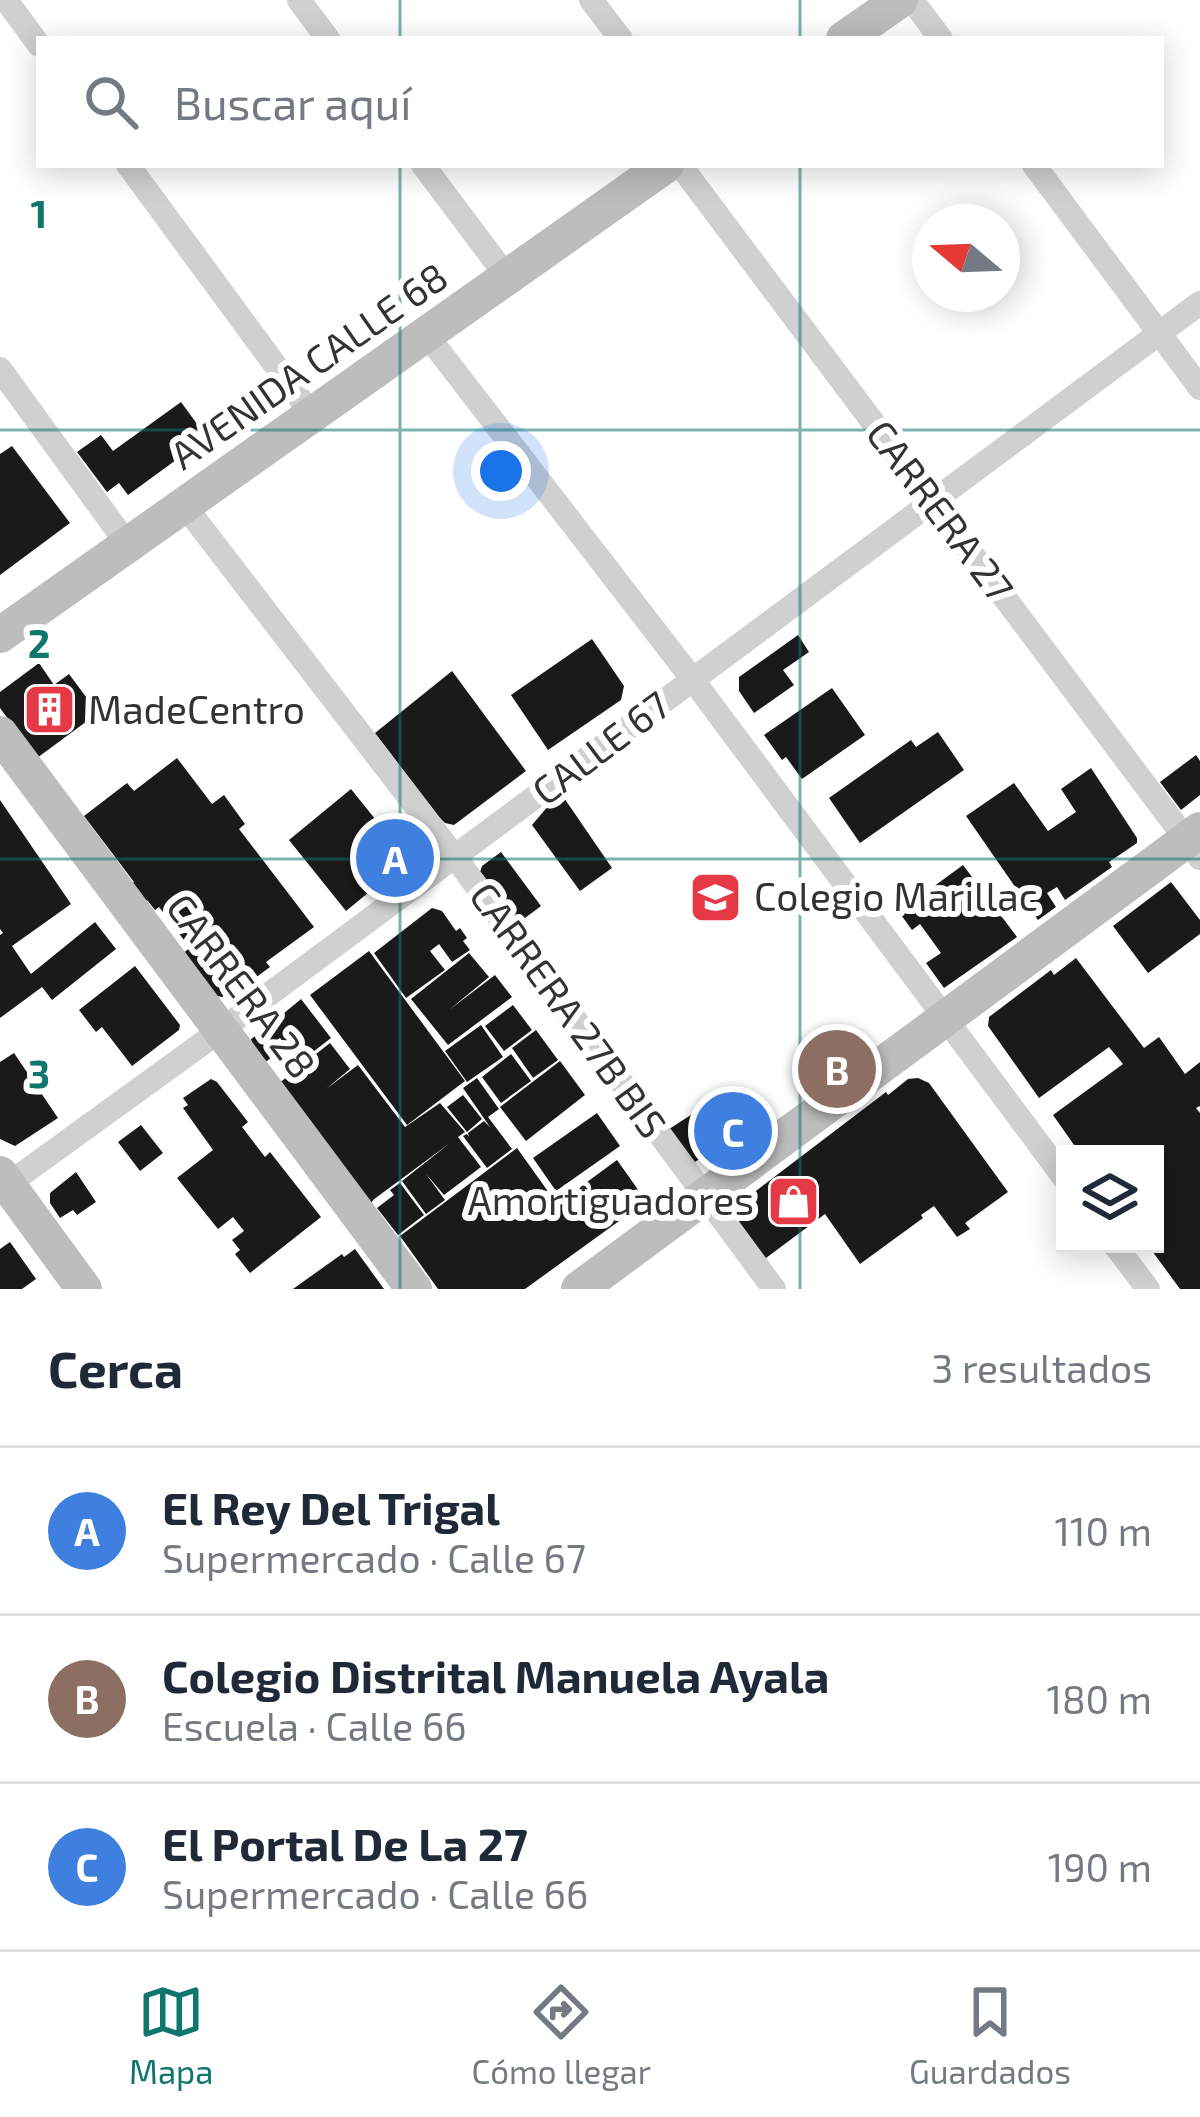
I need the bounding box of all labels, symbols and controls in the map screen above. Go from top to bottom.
search box [36,36,1164,168]
icon: search [78,69,144,135]
text: Buscar aquí [174,75,411,129]
text: 1 [31,189,47,236]
north arrow [912,204,1020,312]
street label: AVENIDA CALLE 68 [161,252,456,478]
street label: CARRERA 27 [858,410,1025,610]
your location [471,441,531,501]
text: 2 [28,619,50,666]
street label: CALLE 67 [522,680,678,814]
building icon: MadeCentro [21,682,77,738]
place label: MadeCentro [88,685,305,732]
pin: A [356,813,434,903]
school or university icon: Colegio Marillac [687,869,743,925]
street label: CARRERA 27B BIS [461,872,677,1146]
place label: Colegio Marillac [754,872,1038,919]
street label: CARRERA 28 [158,884,327,1086]
pin: B [798,1024,876,1114]
text: 3 [28,1049,50,1096]
pin: C [694,1086,772,1176]
map controls [1056,1145,1164,1253]
button: layers [1056,1145,1164,1253]
shop icon: Amortiguadores [765,1173,821,1229]
place label: Amortiguadores [467,1176,754,1223]
text: Cerca [48,1337,183,1398]
text: 3 resultados [932,1344,1152,1391]
text: El Rey Del Trigal [162,1480,500,1534]
text: A [74,1507,100,1554]
text: 110 m [1055,1507,1152,1554]
text: Supermercado · Calle 67 [162,1534,586,1581]
text: Colegio Distrital Manuela Ayala [162,1648,829,1702]
text: B [75,1675,99,1722]
text: 180 m [1046,1675,1152,1722]
text: Escuela · Calle 66 [162,1702,467,1749]
text: El Portal De La 27 [162,1816,528,1870]
text: C [76,1843,98,1890]
text: 190 m [1048,1843,1152,1890]
text: Supermercado · Calle 66 [162,1870,588,1917]
tab: Mapa [129,1979,213,2091]
tab: Cómo llegar [471,1979,651,2091]
tab: Guardados [909,1979,1071,2091]

